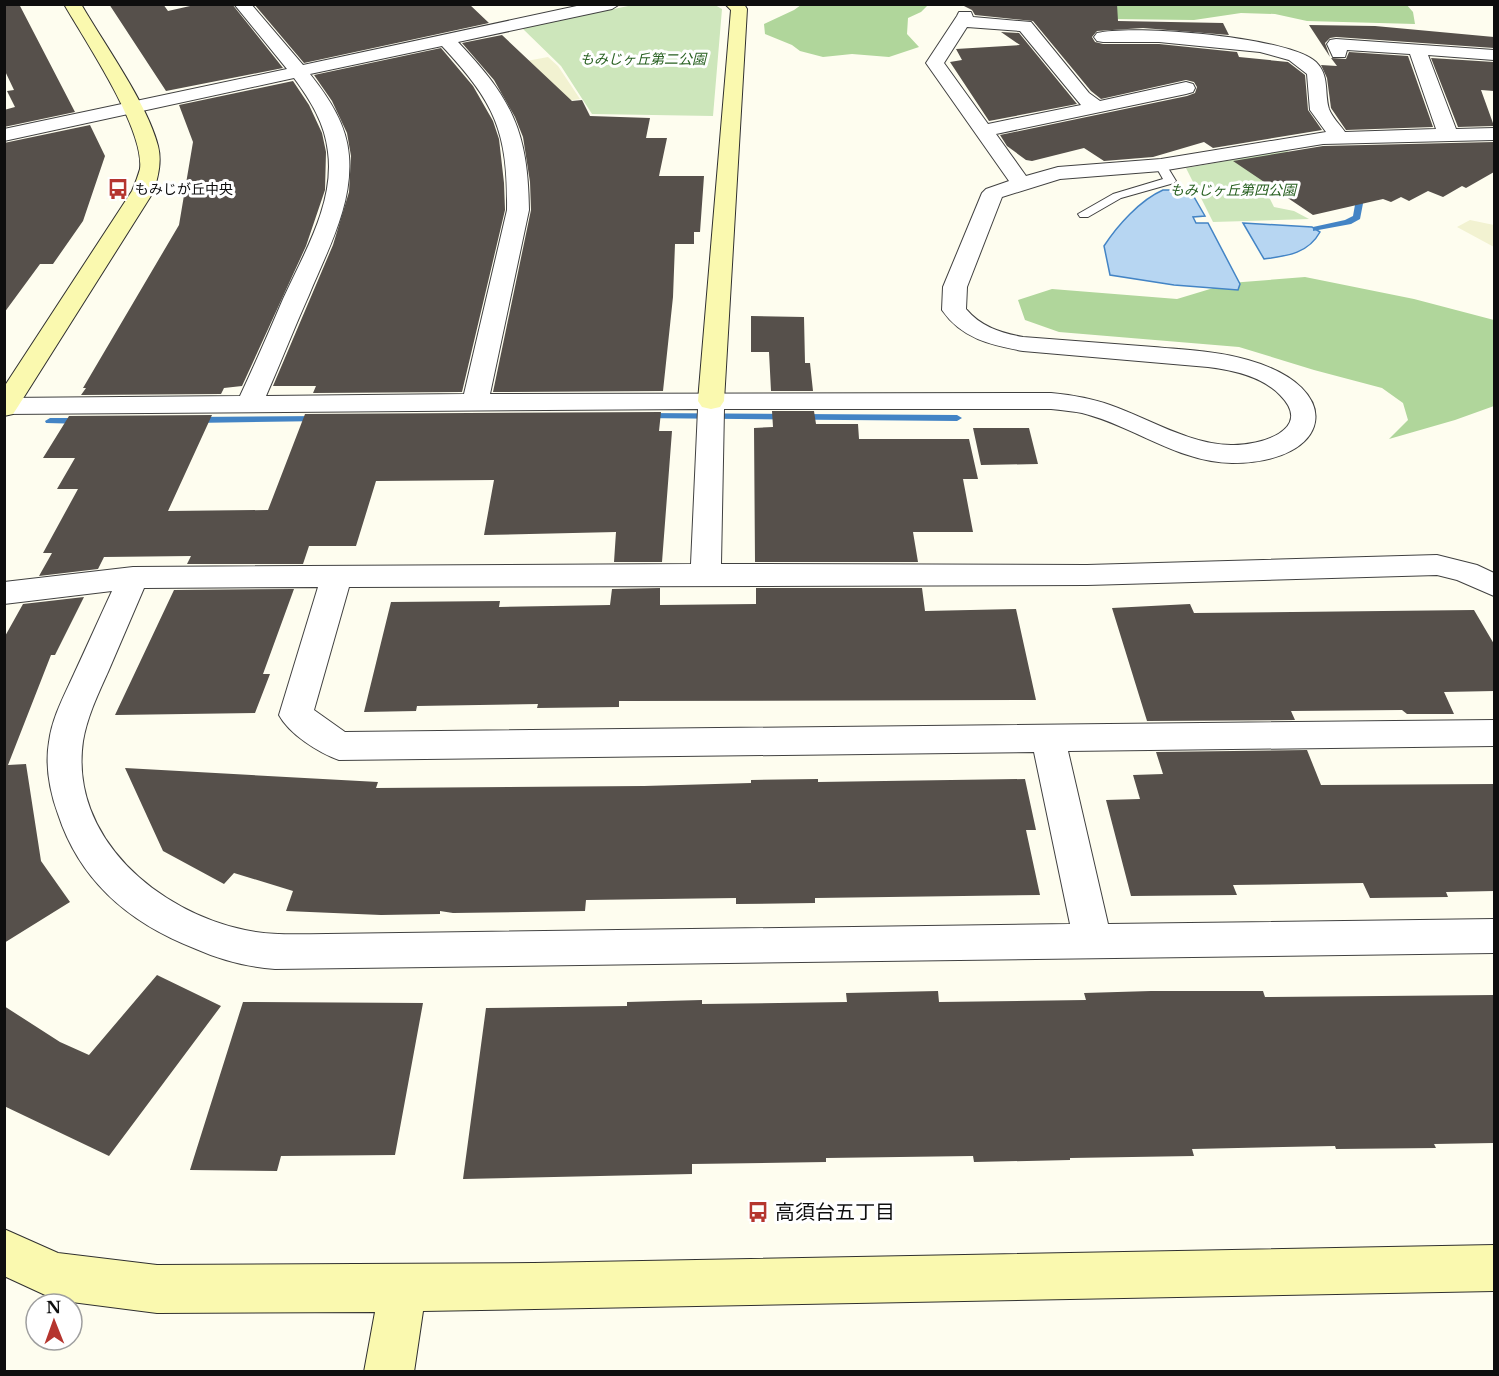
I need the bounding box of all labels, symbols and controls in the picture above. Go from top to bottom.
park label: もみじヶ丘第二公園 [580,50,708,68]
bus stop icon: もみじが丘中央 [106,177,130,201]
place label: もみじが丘中央 [135,180,233,198]
park label: もみじヶ丘第四公園 [1170,181,1298,199]
bus stop icon: 高須台五丁目 [746,1200,770,1224]
place label: 高須台五丁目 [775,1200,895,1224]
north arrow [24,1292,84,1352]
text: N [46,1297,61,1317]

